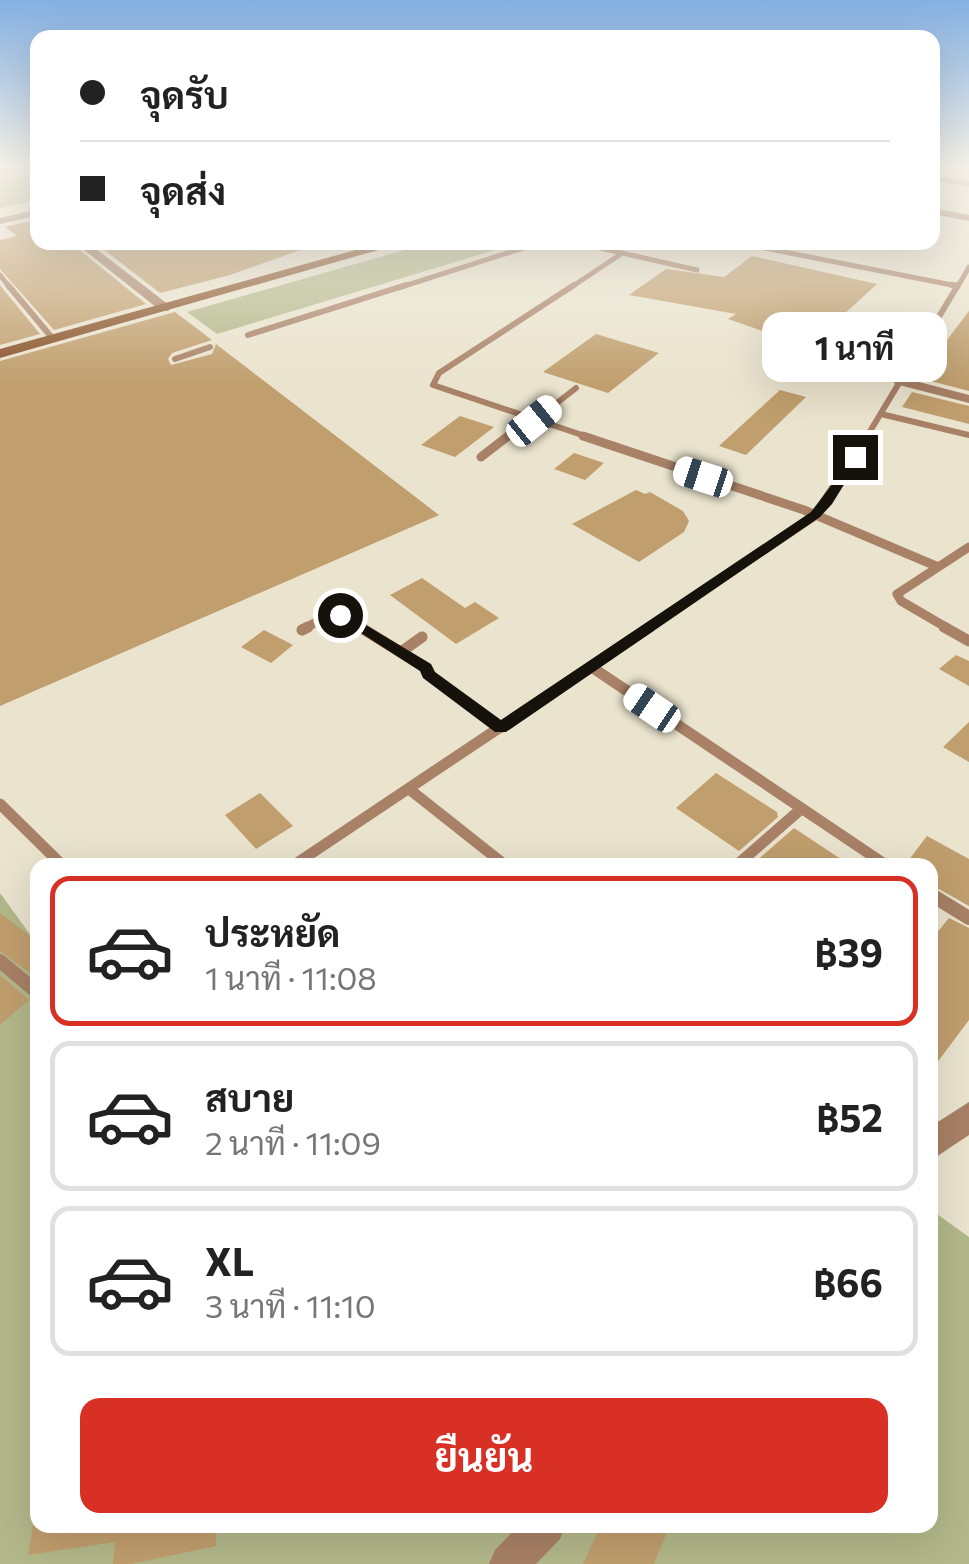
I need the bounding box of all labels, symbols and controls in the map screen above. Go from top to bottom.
text: จุดรับ [140,70,229,117]
text: จุดส่ง [140,166,226,213]
callout: 1 นาที [762,312,948,382]
text: 1 นาที [815,327,894,367]
car [501,390,567,452]
route end [833,435,878,480]
car [670,453,736,501]
route start [318,593,363,638]
car [619,679,685,737]
icon: car [85,906,175,996]
text: ประหยัด [205,908,340,955]
text: ฿39 [815,928,883,975]
text: 1 นาที · 11:08 [205,957,377,997]
icon: car [85,1071,175,1161]
text: สบาย [205,1073,294,1120]
text: ฿52 [816,1093,883,1140]
text: 2 นาที · 11:09 [205,1122,381,1162]
icon: car [85,1236,175,1326]
text: XL [205,1237,254,1284]
text: ฿66 [813,1258,883,1305]
text: 3 นาที · 11:10 [205,1285,376,1325]
button: ยืนยัน [80,1398,888,1513]

